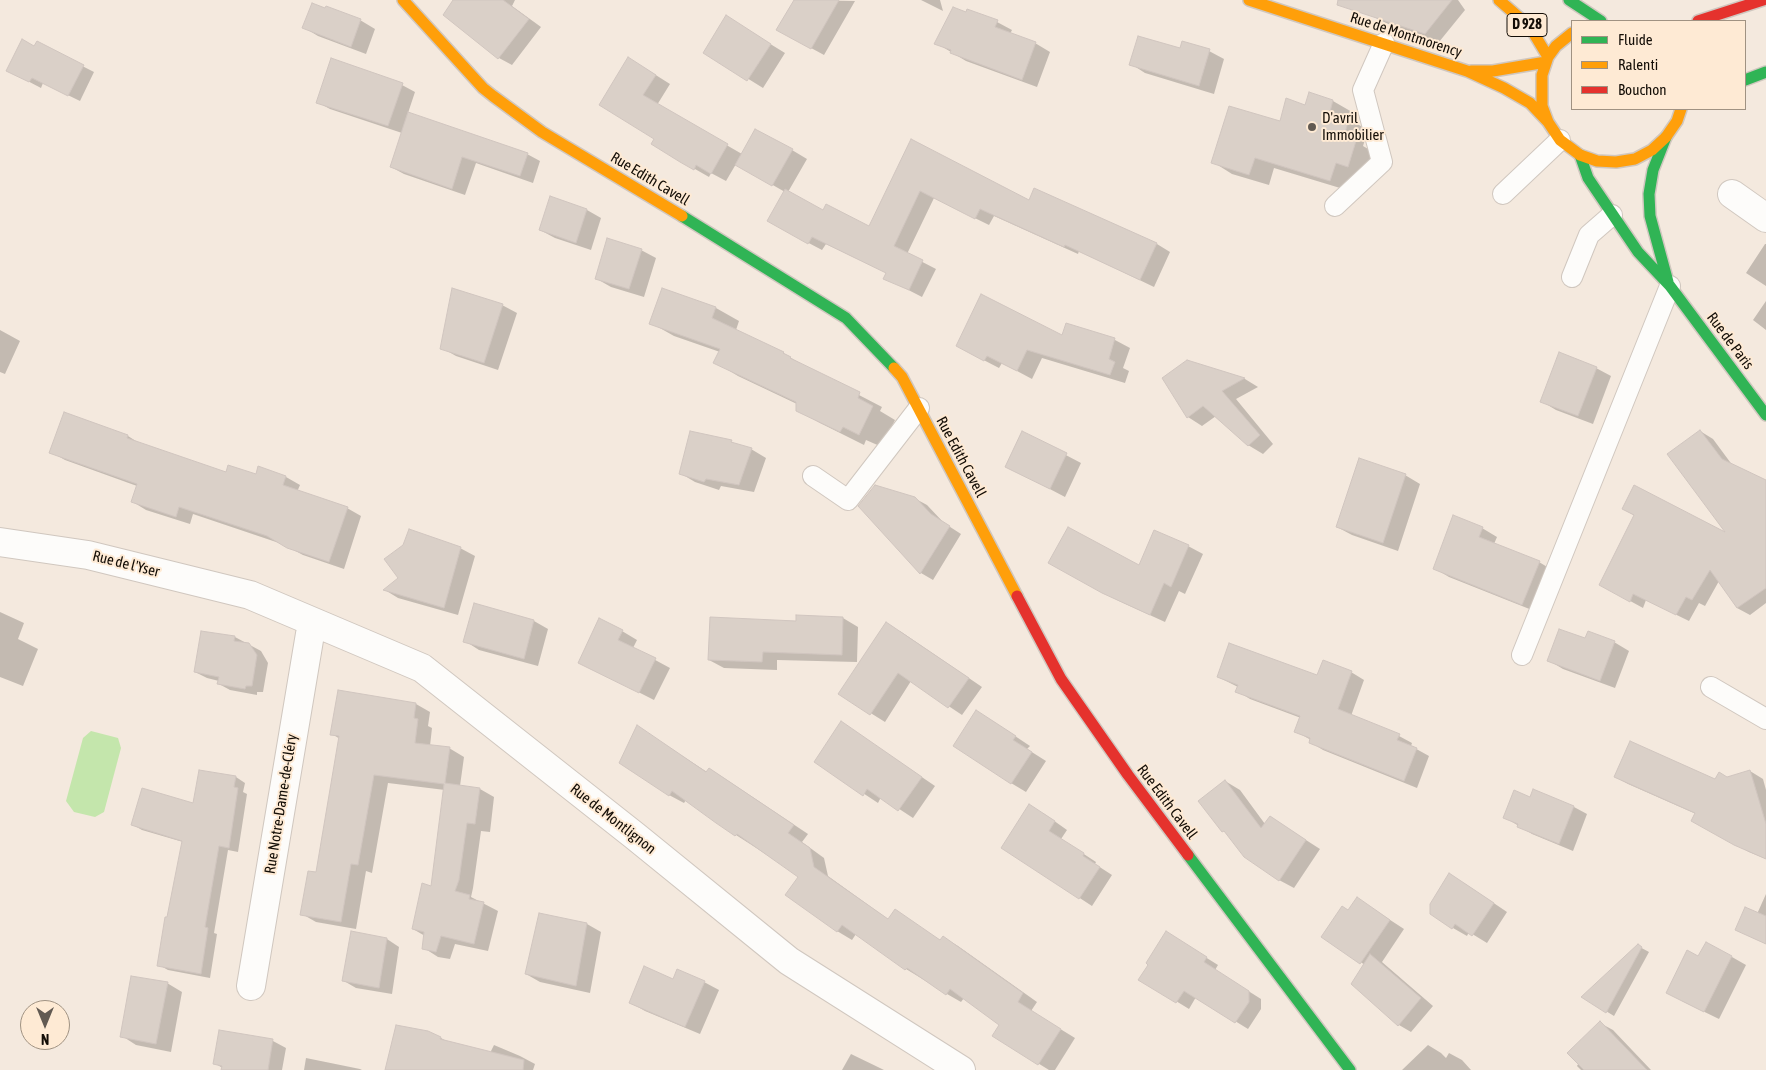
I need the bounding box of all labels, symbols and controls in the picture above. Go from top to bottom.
street label: Rue de Montmorency [1348,8,1464,62]
road number: D 928 [1507,14,1547,36]
legend [1571,20,1746,110]
text: Fluide [1618,31,1653,48]
text: Ralenti [1618,56,1658,73]
text: Bouchon [1618,81,1667,98]
place label: D'avril Immobilier [1322,109,1384,144]
marker: D'avril Immobilier [1306,121,1318,133]
street label: Rue Edith Cavell [607,148,693,210]
street label: Rue de Paris [1703,309,1757,373]
street label: Rue Edith Cavell [932,414,990,500]
street label: Rue de l'Yser [91,547,161,581]
street label: Rue Notre-Dame-de-Cléry [261,733,301,875]
street label: Rue Edith Cavell [1133,761,1201,843]
street label: Rue de Montlignon [567,780,659,858]
north arrow [20,1000,70,1050]
text: N [41,1031,49,1047]

